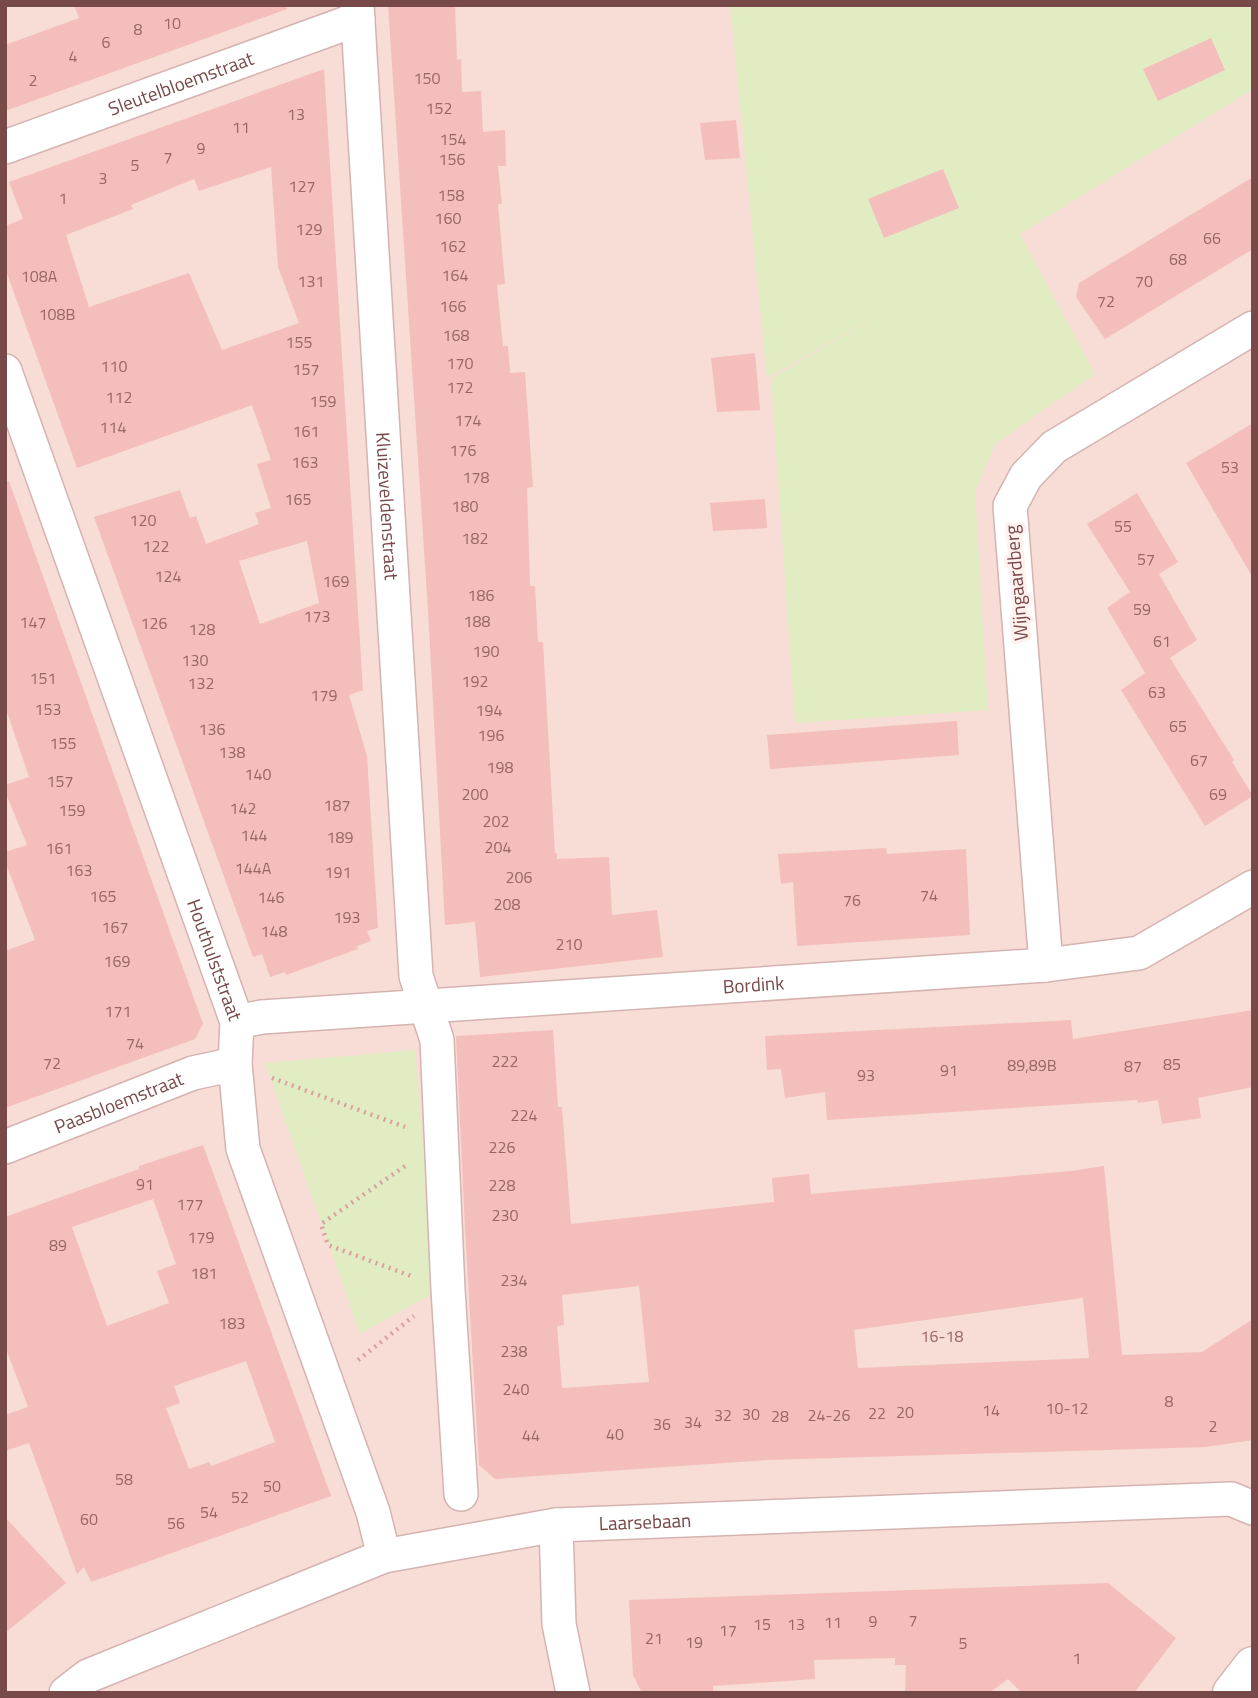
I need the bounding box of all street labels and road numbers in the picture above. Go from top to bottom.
street label: Sleutelbloemstraat [104,43,258,122]
street label: Kluizeveldenstraat [369,431,407,581]
street label: Wijngaardberg [996,524,1035,642]
street label: Houthulststraat [180,895,250,1025]
street label: Bordink [722,967,785,1000]
street label: Paasbloemstraat [49,1063,188,1140]
street label: Laarsebaan [598,1505,692,1537]

